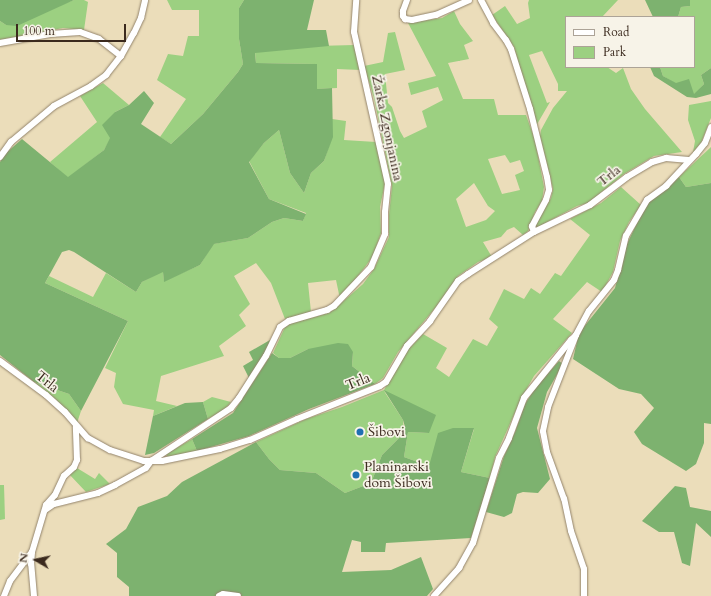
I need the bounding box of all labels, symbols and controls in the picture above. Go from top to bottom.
scale bar [18,16,128,42]
legend [565,16,695,68]
text: 100 m [23,23,55,39]
text: Road [603,24,629,40]
text: Park [603,44,626,60]
street label: Žarka Zgonjanina [368,74,406,182]
street label: Trla [594,162,624,190]
street label: Trla [32,368,62,396]
street label: Trla [343,370,373,394]
place label: Šibovi [368,424,405,440]
marker: Šibovi [355,427,365,437]
place label: Planinarski dom Šibovi [364,459,432,492]
marker: Planinarski dom Šibovi [351,470,361,480]
north arrow [16,540,56,580]
text: N [15,552,32,564]

